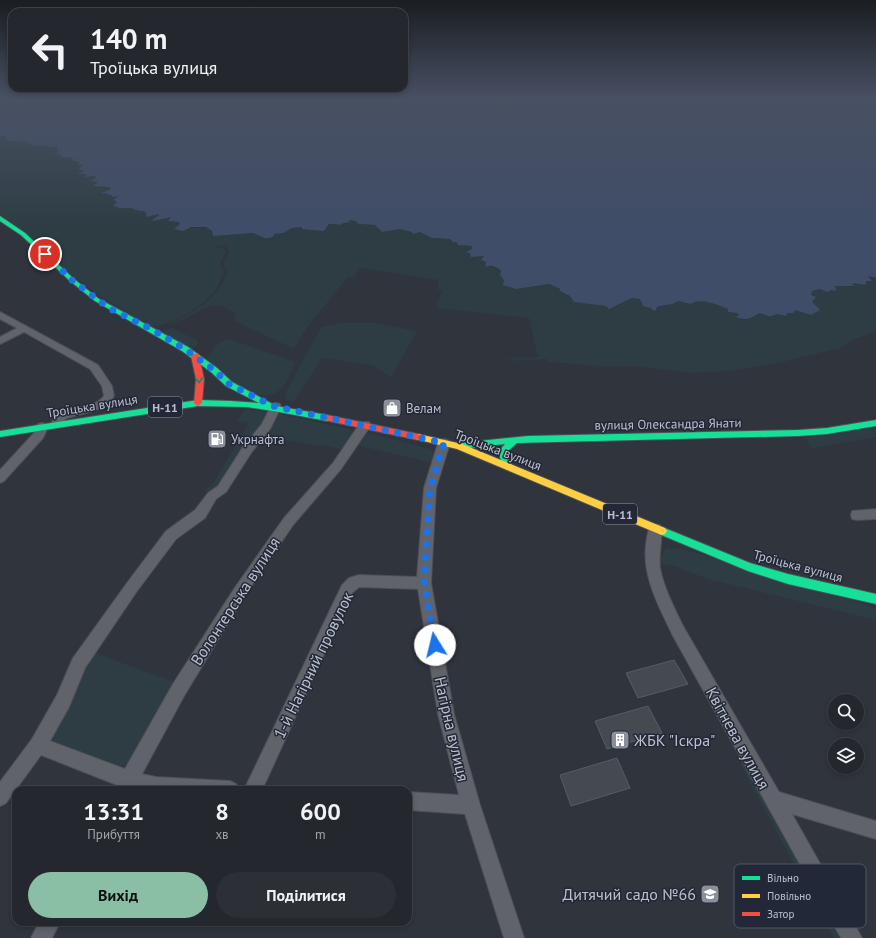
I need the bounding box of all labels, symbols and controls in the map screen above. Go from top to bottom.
text: 140 m [90,20,167,57]
icon: left [24,24,76,76]
text: Троїцька вулиця [90,56,217,79]
pin [28,237,62,271]
icon: arrive [34,243,56,265]
one-way arrow [195,377,204,383]
street label: Троїцька вулиця [45,390,139,422]
road number: Н-11 [148,397,182,417]
shop icon: Велам [381,397,403,419]
place label: Велам [406,400,441,417]
street label: вулиця Олександра Янати [594,414,742,434]
street label: Троїцька вулиця [452,426,544,474]
fuel station icon: Укрнафта [206,428,228,450]
place label: Укрнафта [231,431,284,448]
road number: Н-11 [603,504,637,524]
street label: Волонтерська вулиця [186,533,284,669]
street label: Троїцька вулиця [751,546,845,586]
street label: 1-й Нагірний провулок [269,588,357,742]
position arrow [414,624,456,666]
street label: Нагірна вулиця [430,675,474,783]
street label: Квітнева вулиця [702,683,774,793]
map controls [828,694,864,774]
button: search [828,694,864,730]
building icon: ЖБК "Іскра" [609,729,631,751]
place label: ЖБК "Іскра" [633,730,715,750]
button: layers [828,738,864,774]
text: 13:31 [83,796,144,827]
text: 8 [215,796,229,827]
text: 600 [300,796,341,827]
text: Прибуття [87,826,140,843]
text: хв [215,826,229,843]
text: m [315,826,326,843]
legend [734,864,866,928]
text: Вільно [767,871,799,885]
button: Вихід [28,872,208,918]
button: Поділитися [216,872,396,918]
school or university icon: Дитячий садо №66 [699,883,721,905]
place label: Дитячий садо №66 [563,884,696,904]
text: Повільно [767,889,811,903]
text: Затор [767,907,795,921]

